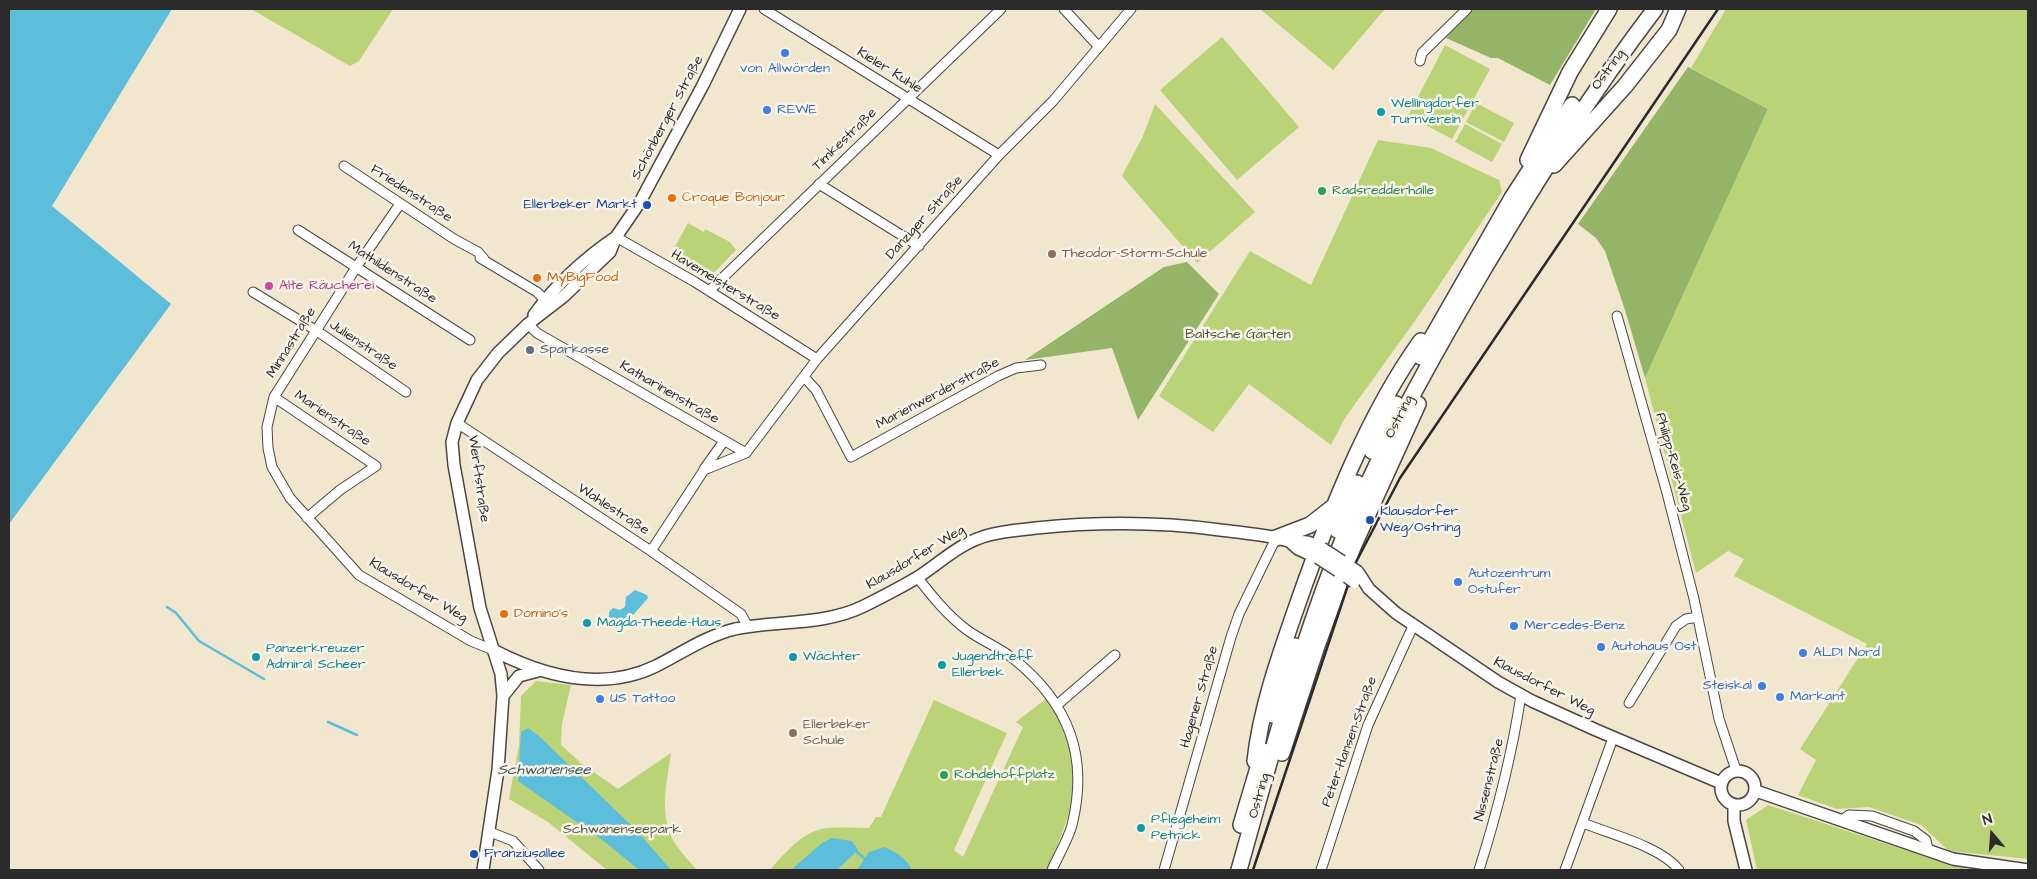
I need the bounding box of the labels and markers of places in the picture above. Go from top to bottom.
marker: von Allwörden [779,47,791,59]
place label: von Allwörden [740,61,830,77]
place label: Wellingdorfer Turnverein [1391,96,1479,128]
place label: REWE [777,102,817,118]
marker: REWE [761,104,773,116]
marker: Wellingdorfer Turnverein [1375,106,1387,118]
place label: Radsredderhalle [1332,183,1434,199]
marker: Radsredderhalle [1316,185,1328,197]
place label: Croque Bonjour [682,190,785,206]
marker: Croque Bonjour [666,192,678,204]
place label: Ellerbeker Markt [523,197,637,213]
marker: Ellerbeker Markt [641,199,653,211]
place label: Theodor-Storm-Schule [1062,246,1207,262]
marker: Theodor-Storm-Schule [1046,248,1058,260]
place label: MyBigFood [547,270,618,286]
marker: MyBigFood [531,272,543,284]
place label: Alte Räucherei [279,278,374,294]
marker: Alte Räucherei [263,280,275,292]
place label: Sparkasse [540,342,609,358]
marker: Sparkasse [524,344,536,356]
place label: Klausdorfer Weg/Ostring [1380,504,1460,536]
marker: Klausdorfer Weg/Ostring [1364,514,1376,526]
place label: Autozentrum Ostufer [1468,566,1551,598]
marker: Autozentrum Ostufer [1452,576,1464,588]
place label: Domino's [514,606,568,622]
marker: Domino's [498,608,510,620]
place label: Magda-Theede-Haus [597,615,721,631]
marker: Magda-Theede-Haus [581,617,593,629]
place label: Mercedes-Benz [1524,618,1625,634]
marker: Mercedes-Benz [1508,620,1520,632]
place label: Autohaus Ost [1611,639,1696,655]
place label: Panzerkreuzer Admiral Scheer [266,641,365,674]
marker: Autohaus Ost [1595,641,1607,653]
place label: ALDI Nord [1813,645,1880,661]
marker: ALDI Nord [1797,647,1809,659]
place label: Wächter [803,649,860,665]
place label: Jugendtreff Ellerbek [952,649,1033,682]
marker: Panzerkreuzer Admiral Scheer [250,651,262,663]
marker: Wächter [787,651,799,663]
marker: Jugendtreff Ellerbek [936,659,948,671]
place label: Steiskal [1703,678,1752,694]
marker: Steiskal [1756,680,1768,692]
place label: Markant [1790,689,1845,705]
place label: US Tattoo [610,691,675,707]
marker: Markant [1774,691,1786,703]
marker: US Tattoo [594,693,606,705]
place label: Ellerbeker Schule [803,717,870,750]
marker: Ellerbeker Schule [787,727,799,739]
place label: Rohdehoffplatz [954,767,1055,783]
marker: Rohdehoffplatz [938,769,950,781]
place label: Pflegeheim Petrick [1151,812,1220,844]
marker: Pflegeheim Petrick [1135,822,1147,834]
place label: Franziusallee [484,846,565,862]
marker: Franziusallee [468,848,480,860]

